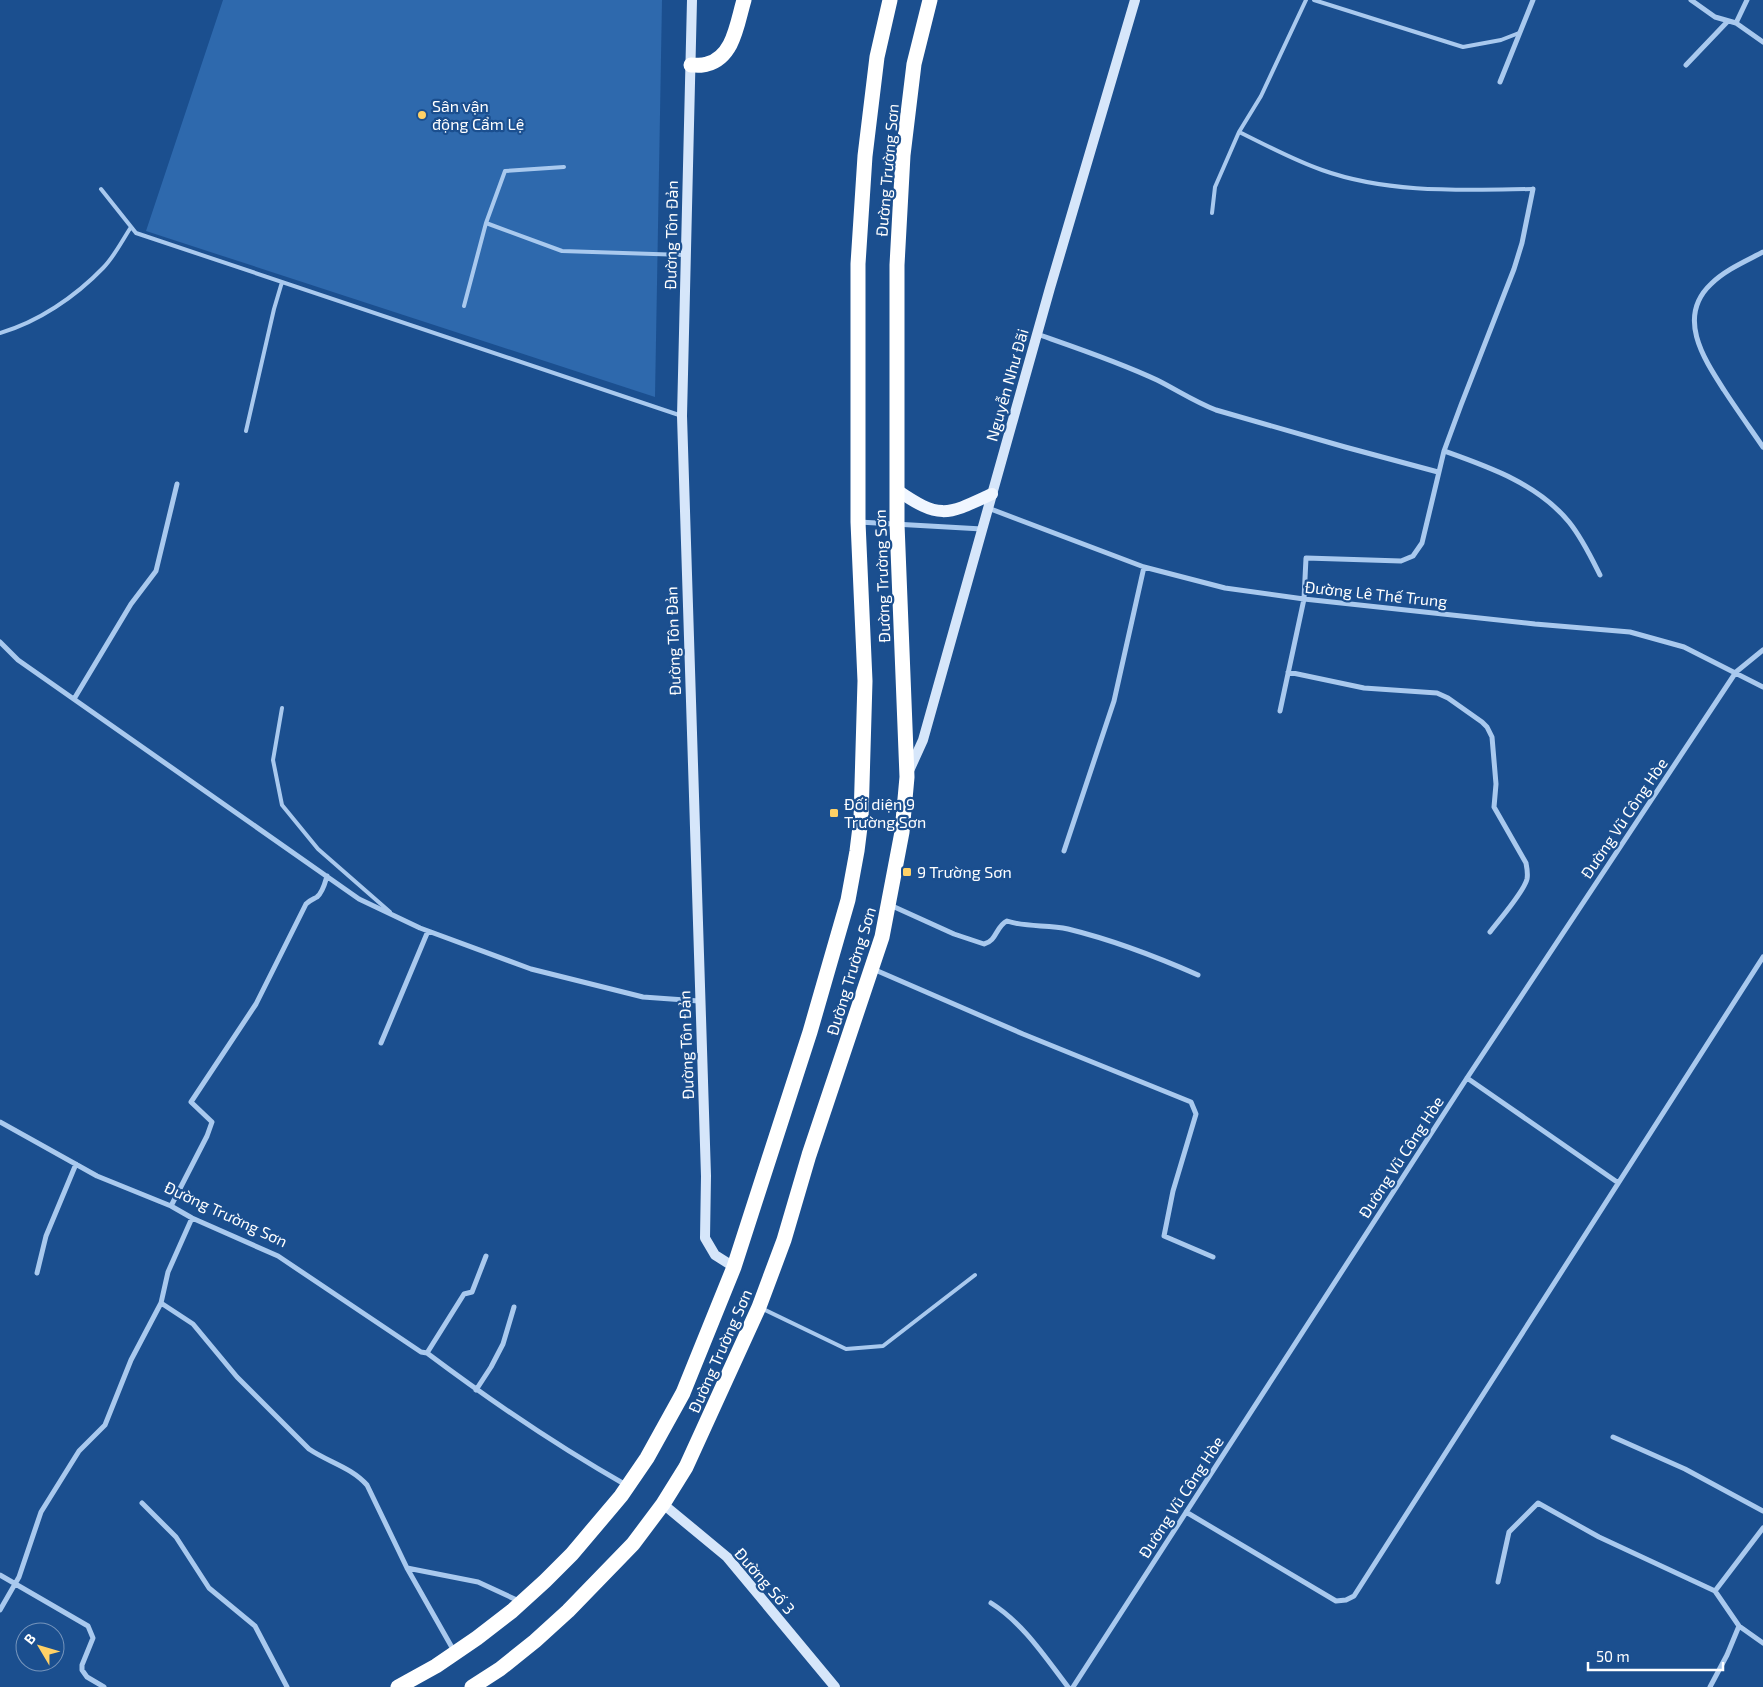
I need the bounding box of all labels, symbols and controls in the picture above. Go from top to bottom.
place label: Sân vận động Cẩm Lệ [432,96,524,133]
street label: Đường Trường Sơn [871,103,902,237]
marker: Sân vận động Cẩm Lệ [416,109,428,121]
street label: Đường Tôn Đản [660,180,681,290]
street label: Nguyễn Như Đãi [981,326,1032,443]
street label: Đường Trường Sơn [870,509,893,643]
street label: Đường Lê Thế Trung [1304,577,1448,610]
street label: Đường Tôn Đản [661,586,684,696]
street label: Đường Vũ Công Hòe [1576,754,1671,882]
place label: Đối diện 9 Trường Sơn [844,794,926,831]
marker: Đối diện 9 Trường Sơn [828,807,840,819]
place label: 9 Trường Sơn [917,862,1012,881]
marker: 9 Trường Sơn [901,866,913,878]
street label: Đường Trường Sơn [822,904,879,1037]
street label: Đường Tôn Đản [674,990,697,1100]
street label: Đường Vũ Công Hòe [1354,1092,1447,1221]
street label: Đường Trường Sơn [162,1177,291,1250]
street label: Đường Trường Sơn [684,1286,755,1416]
street label: Đường Vũ Công Hòe [1134,1432,1227,1561]
street label: Đường Số 3 [731,1544,799,1618]
north arrow [15,1622,65,1672]
text: B [20,1630,39,1647]
scale bar [1588,1640,1723,1672]
text: 50 m [1596,1647,1630,1665]

